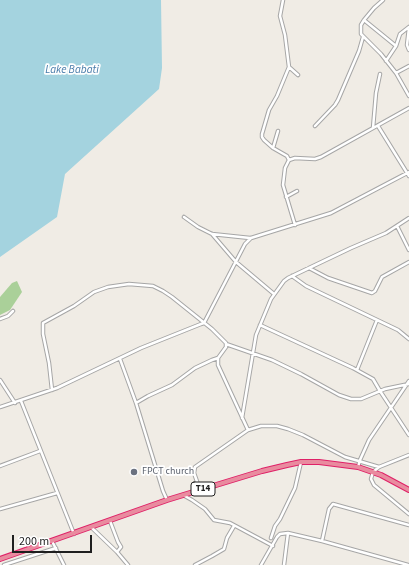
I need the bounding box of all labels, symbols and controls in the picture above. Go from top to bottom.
water label: Lake Babati [45,64,99,78]
place label: FPCT church [142,466,194,478]
marker: FPCT church [129,467,139,477]
road number: T14 [191,482,215,496]
scale bar [14,527,94,553]
text: 200 m [19,533,49,550]

